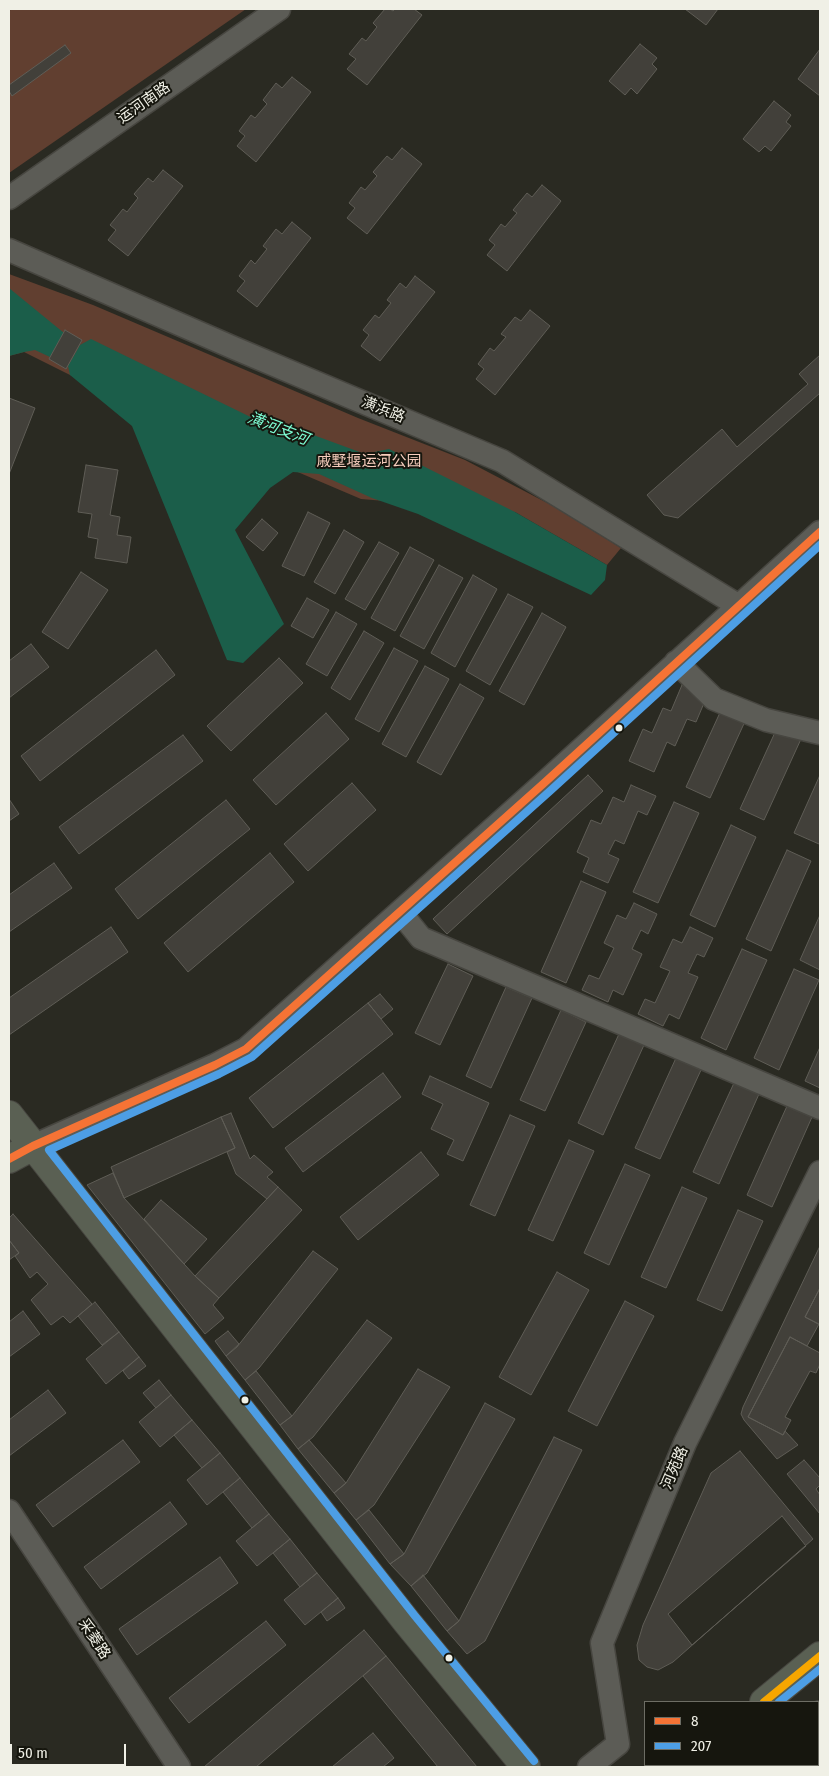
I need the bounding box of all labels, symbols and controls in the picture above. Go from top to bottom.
street label: 运河南路 [114,78,174,128]
street label: 潢浜路 [359,393,407,427]
water label: 潢河支河 [245,409,311,449]
park label: 戚墅堰运河公园 [317,453,421,471]
unlabelled marker [614,723,624,733]
unlabelled marker [240,1395,250,1405]
street label: 河苑路 [658,1444,692,1492]
street label: 采菱路 [74,1615,114,1663]
unlabelled marker [444,1653,454,1663]
legend [644,1701,819,1766]
text: 8 [691,1712,699,1730]
scale bar [12,1734,129,1766]
text: 207 [691,1737,711,1755]
text: 50 m [18,1744,48,1762]

